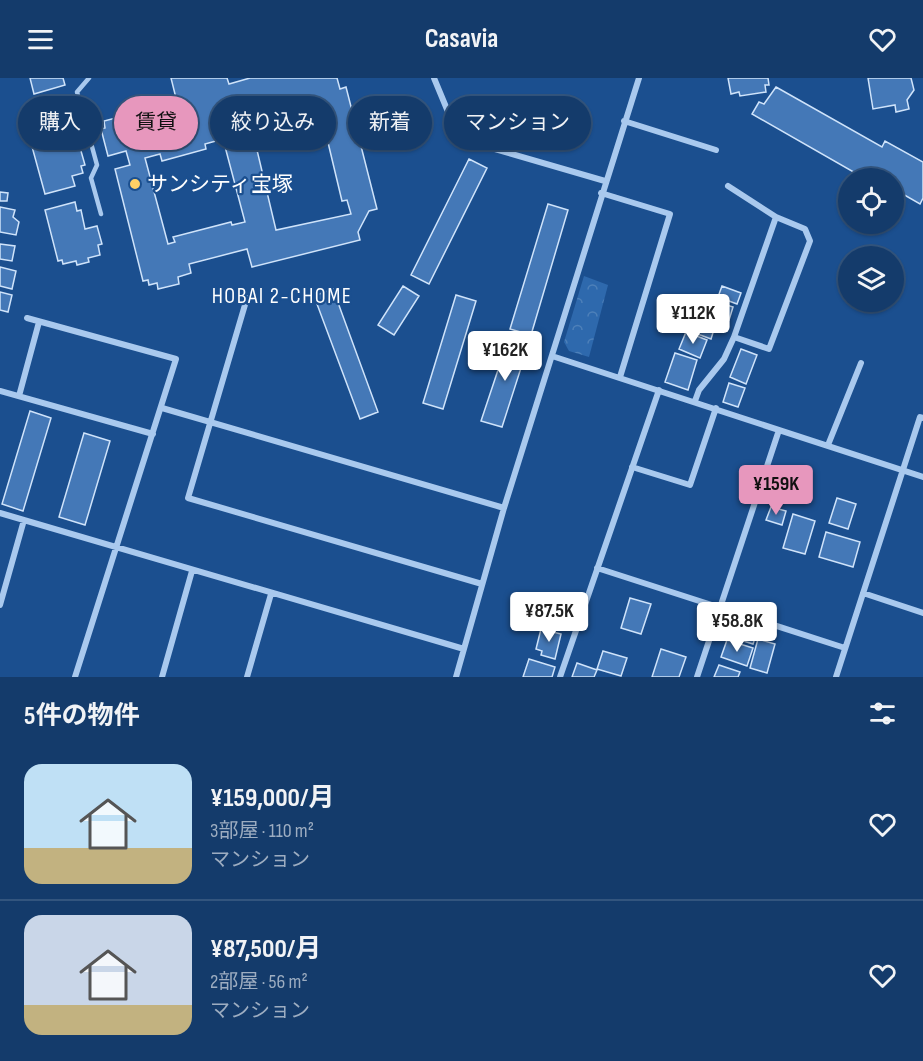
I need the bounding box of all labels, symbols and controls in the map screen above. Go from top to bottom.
icon: menu [24,23,57,56]
text: Casavia [425,23,498,55]
icon: heart [866,23,899,56]
chip: 購入 [18,96,102,150]
chip: 賃貸 [114,96,198,150]
chip: 絞り込み [210,96,336,150]
chip: 新着 [348,96,432,150]
chip: マンション [444,96,591,150]
map controls [838,168,904,312]
button: locate [838,168,904,234]
place label: サンシティ宝塚 [147,172,293,197]
marker: サンシティ宝塚 [128,177,142,191]
button: layers [838,246,904,312]
district label: HOBAI 2-CHOME [212,283,352,310]
pin: ¥112K [651,294,735,345]
text: ¥112K [671,301,715,325]
pin: ¥162K [463,331,547,382]
text: ¥162K [482,338,528,362]
pin: ¥159K [734,465,818,516]
text: ¥159K [753,472,799,496]
pin: ¥87.5K [500,592,598,643]
text: ¥87.5K [524,599,574,623]
pin: ¥58.8K [688,602,786,653]
text: ¥58.8K [711,609,763,633]
icon: filters [866,697,899,730]
text: 5件の物件 [24,701,139,732]
text: ¥159,000/月 [210,783,334,814]
icon: home [72,788,144,860]
icon: heart [866,808,899,841]
text: 3部屋 · 110 m² [210,819,314,843]
text: マンション [210,848,310,872]
text: ¥87,500/月 [210,934,321,965]
icon: home [72,939,144,1011]
icon: heart [866,959,899,992]
text: 2部屋 · 56 m² [210,970,308,994]
text: マンション [210,999,310,1023]

